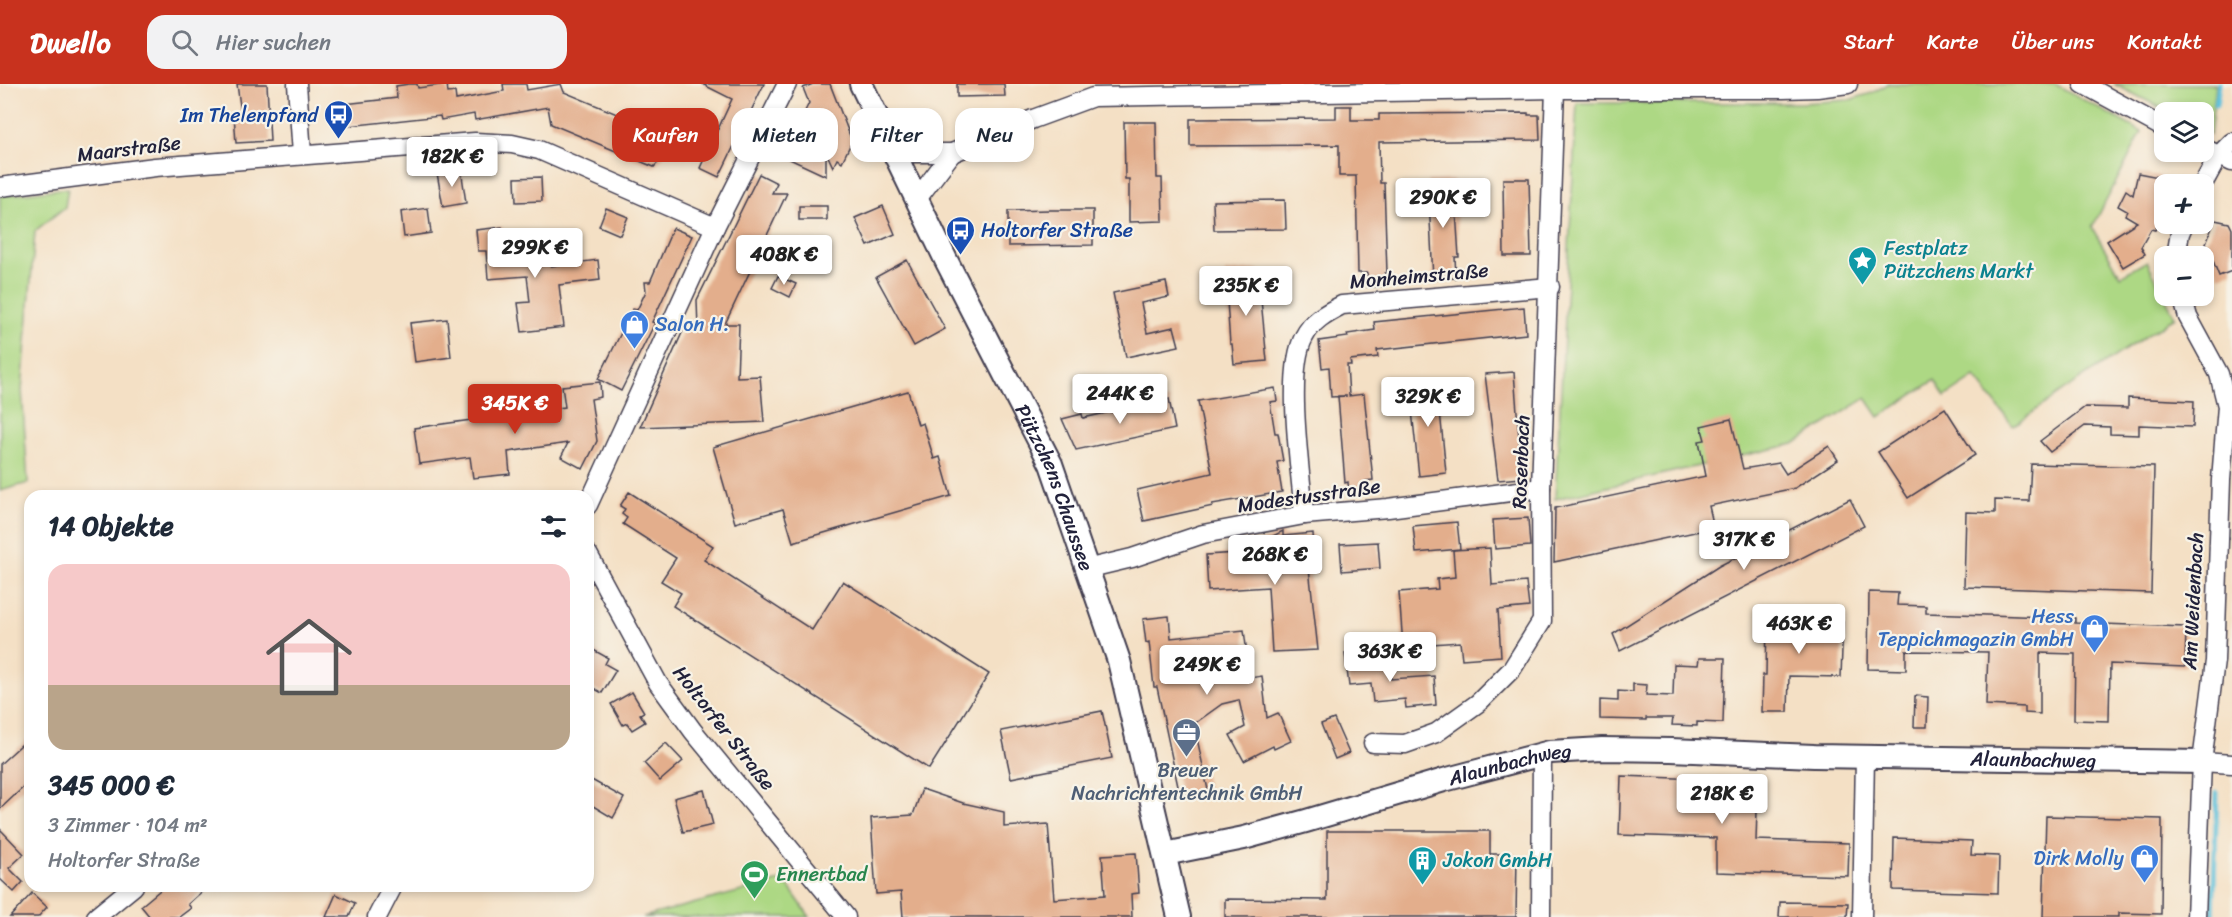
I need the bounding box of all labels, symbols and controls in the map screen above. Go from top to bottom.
search box [147,15,567,69]
text: Dwello [30,18,111,67]
text: Hier suchen [216,23,331,62]
text: Start [1844,23,1894,61]
text: Karte [1927,23,1979,61]
text: Über uns [2012,23,2094,61]
text: Kontakt [2127,23,2202,61]
icon: search [168,26,201,59]
place label: Im Thelenpfand [179,98,319,133]
bus stop icon: Im Thelenpfand [323,99,355,141]
map controls [2154,102,2214,306]
button: layers [2154,102,2214,162]
chip: Kaufen [612,108,719,162]
chip: Mieten [731,108,838,162]
chip: Filter [850,108,943,162]
chip: Neu [955,108,1034,162]
street label: Maarstraße [75,125,183,173]
pin: 182K € [403,137,501,188]
text: 182K € [421,139,483,174]
button: + [2154,174,2214,234]
pin: 290K € [1394,178,1492,229]
text: 290K € [1409,180,1477,215]
place label: Holtorfer Straße [981,213,1133,248]
bus stop icon: Holtorfer Straße [944,214,976,256]
pin: 299K € [486,228,584,279]
text: 299K € [502,230,568,265]
place label: Festplatz Pützchens Markt [1884,231,2034,289]
pin: 408K € [735,235,833,286]
text: 408K € [750,237,818,272]
place icon: Festplatz Pützchens Markt [1847,244,1879,286]
button: − [2154,246,2214,306]
street label: Monheimstraße [1348,253,1490,299]
pin: 235K € [1197,266,1295,317]
text: 235K € [1213,268,1279,303]
place label: Salon H. [655,307,730,342]
shop icon: Salon H. [618,308,650,350]
pin: 244K € [1071,374,1169,425]
text: 244K € [1086,376,1154,411]
pin: 329K € [1379,377,1477,428]
text: 329K € [1395,379,1461,414]
pin: 345K € [466,384,564,435]
text: 345K € [482,386,548,421]
street label: Pützchens Chaussee [1005,398,1104,576]
street label: Rosenbach [1502,415,1540,509]
street label: Modestusstraße [1235,469,1383,523]
text: 14 Objekte [48,503,174,549]
icon: filters [537,510,570,543]
pin: 317K € [1695,520,1793,571]
text: 317K € [1713,522,1775,557]
street label: Am Weidenbach [2172,531,2214,672]
pin: 268K € [1226,535,1324,586]
text: 268K € [1242,537,1308,572]
place label: Hess Teppichmagazin GmbH [1878,599,2075,657]
icon: home [255,603,363,711]
pin: 463K € [1750,604,1848,655]
text: 463K € [1766,606,1832,641]
shop icon: Hess Teppichmagazin GmbH [2079,612,2111,654]
pin: 363K € [1341,632,1439,683]
text: 363K € [1358,634,1422,669]
pin: 249K € [1158,645,1256,696]
text: 249K € [1174,647,1240,682]
street label: Holtorfer Straße [663,657,785,799]
office icon: Breuer Nachrichtentechnik GmbH [1171,716,1203,758]
street label: Alaunbachweg [1444,733,1572,796]
street label: Alaunbachweg [1969,741,2096,778]
place label: Breuer Nachrichtentechnik GmbH [1071,753,1303,811]
text: 345 000 € [48,762,175,808]
pin: 218K € [1673,774,1771,825]
text: 218K € [1691,776,1753,811]
text: 3 Zimmer · 104 m² [48,808,208,843]
place label: Dirk Molly [2033,841,2125,876]
shop icon: Dirk Molly [2129,842,2161,884]
text: Holtorfer Straße [48,843,200,878]
place label: Jokon GmbH [1442,843,1552,878]
building icon: Jokon GmbH [1406,844,1438,886]
place label: Ennertbad [776,857,869,892]
sports icon: Ennertbad [739,858,771,900]

